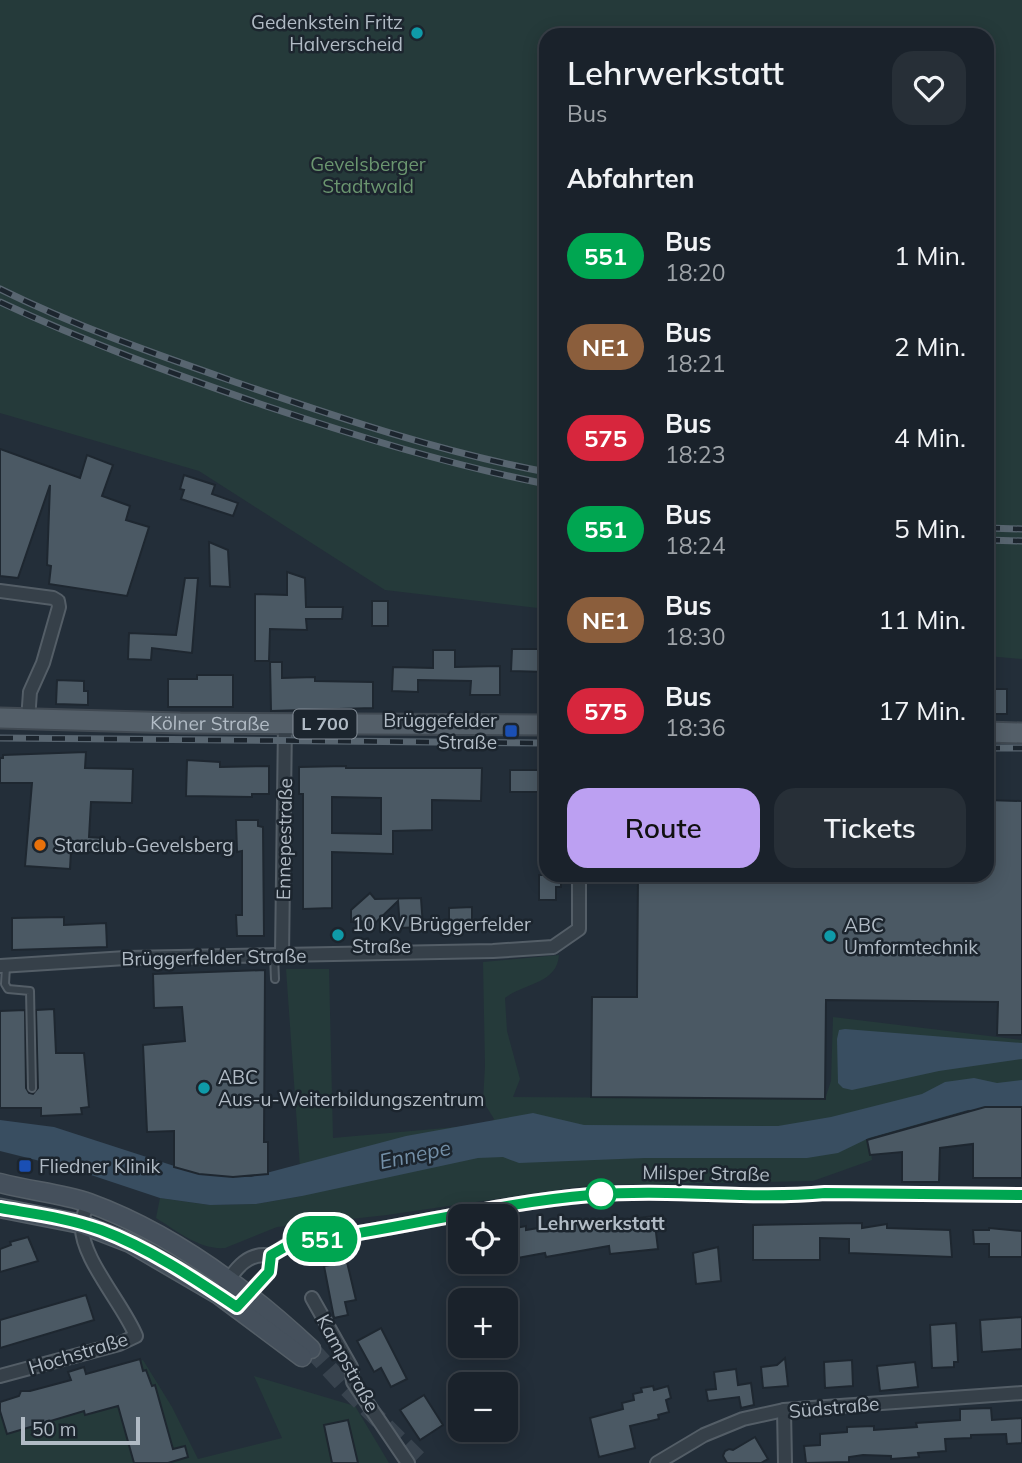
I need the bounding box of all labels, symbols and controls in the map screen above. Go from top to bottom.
place label: Gedenkstein Fritz Halverscheid [251,10,403,56]
marker: Gedenkstein Fritz Halverscheid [409,25,425,41]
button: heart [892,51,966,125]
text: Lehrwerkstatt [567,52,784,93]
text: Bus [567,99,607,128]
park label: Gevelsberger Stadtwald [310,152,426,198]
text: Abfahrten [567,162,694,195]
text: Bus [665,225,711,258]
text: 1 Min. [894,239,966,272]
text: 551 [584,241,627,271]
text: 18:20 [665,258,725,287]
text: Bus [665,316,711,349]
text: 2 Min. [894,330,966,363]
text: NE1 [582,332,629,362]
text: 18:21 [665,349,725,378]
text: Bus [665,407,711,440]
text: 4 Min. [894,421,966,454]
text: 575 [584,423,627,453]
text: 18:23 [665,440,725,469]
text: Bus [665,498,711,531]
text: 5 Min. [894,512,966,545]
text: 551 [584,514,627,544]
text: 18:24 [665,531,725,560]
text: Bus [665,589,711,622]
text: 11 Min. [878,603,966,636]
text: NE1 [582,605,629,635]
text: 18:30 [665,622,725,651]
text: Bus [665,680,711,713]
text: 17 Min. [878,694,966,727]
text: 575 [584,696,627,726]
place label: Brüggefelder Straße [383,708,497,754]
street label: Kölner Straße [150,710,270,735]
road number: L 700 [294,710,356,738]
text: 18:36 [665,713,725,742]
marker: Brüggefelder Straße [503,723,519,739]
street label: Ennepestraße [271,778,297,900]
button: Route [567,788,760,868]
button: Tickets [774,788,966,868]
place label: Starclub-Gevelsberg [54,833,234,857]
marker: Starclub-Gevelsberg [32,837,48,853]
place label: 10 KV Brüggerfelder Straße [352,912,531,958]
place label: ABC Umformtechnik [844,913,978,959]
marker: 10 KV Brüggerfelder Straße [330,927,346,943]
marker: ABC Umformtechnik [822,928,838,944]
street label: Brüggerfelder Straße [121,943,307,971]
place label: ABC Aus-u-Weiterbildungszentrum [218,1065,484,1111]
marker: ABC Aus-u-Weiterbildungszentrum [196,1080,212,1096]
water label: Ennepe [377,1134,453,1174]
place label: Fliedner Klinik [39,1154,161,1178]
marker: Fliedner Klinik [17,1158,33,1174]
street label: Milsper Straße [642,1160,770,1186]
marker: Lehrwerkstatt [586,1179,616,1209]
map controls [448,1204,518,1442]
button: locate [448,1204,518,1274]
place label: Lehrwerkstatt [537,1211,665,1235]
line badge: 551 [282,1216,362,1262]
text: 551 [300,1224,344,1254]
button: + [448,1288,518,1358]
street label: Kampstraße [311,1310,385,1416]
street label: Hochstraße [25,1327,131,1379]
button: − [448,1372,518,1442]
street label: Südstraße [788,1391,880,1423]
scale bar [21,1414,140,1446]
text: 50 m [32,1417,76,1441]

